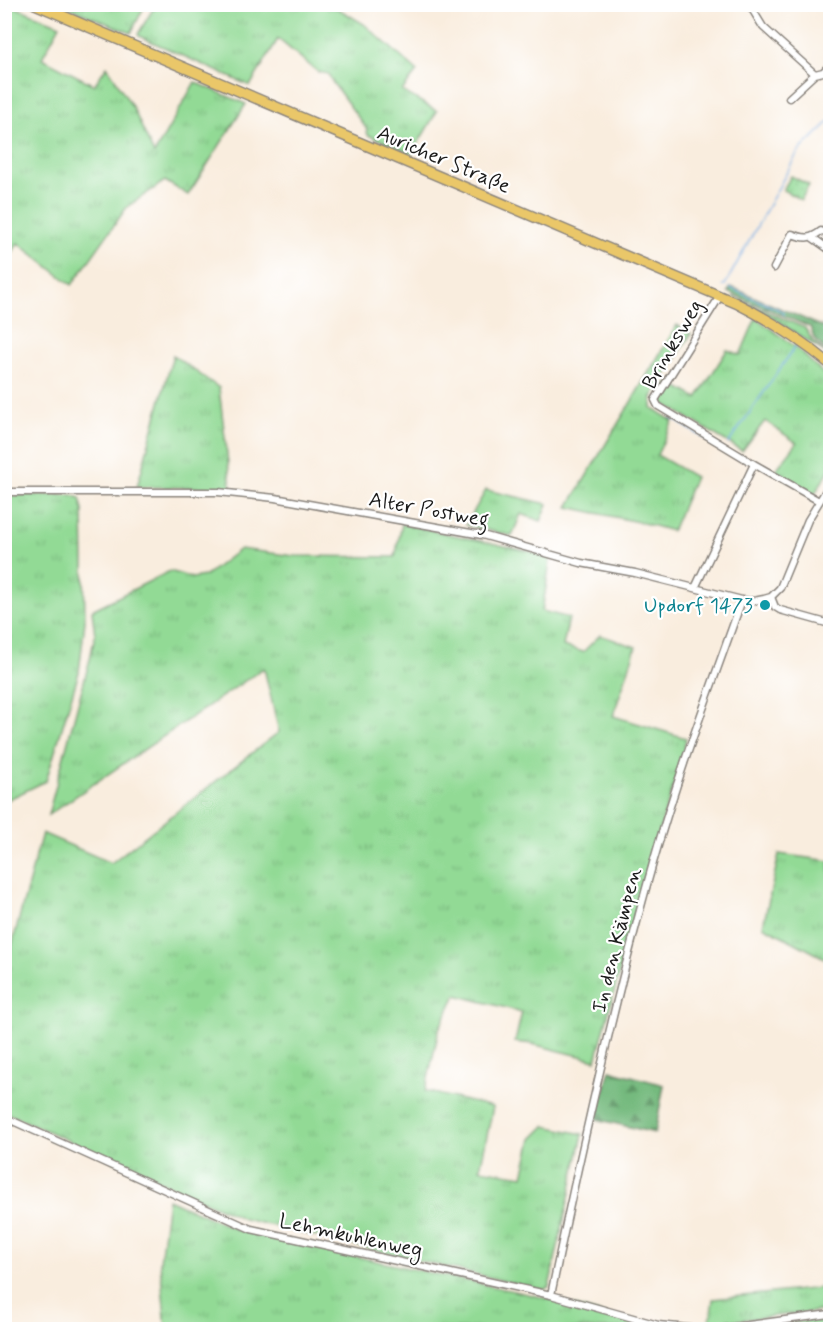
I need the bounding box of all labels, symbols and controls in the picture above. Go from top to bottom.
street label: Auricher Straße [373,119,515,201]
street label: Brinksweg [636,295,710,394]
street label: Alter Postweg [366,486,491,536]
place label: Updorf 1473 [644,592,754,620]
marker: Updorf 1473 [758,598,772,612]
street label: In den Kämpen [585,864,649,1016]
street label: Lehmkuhlenweg [276,1207,425,1266]

